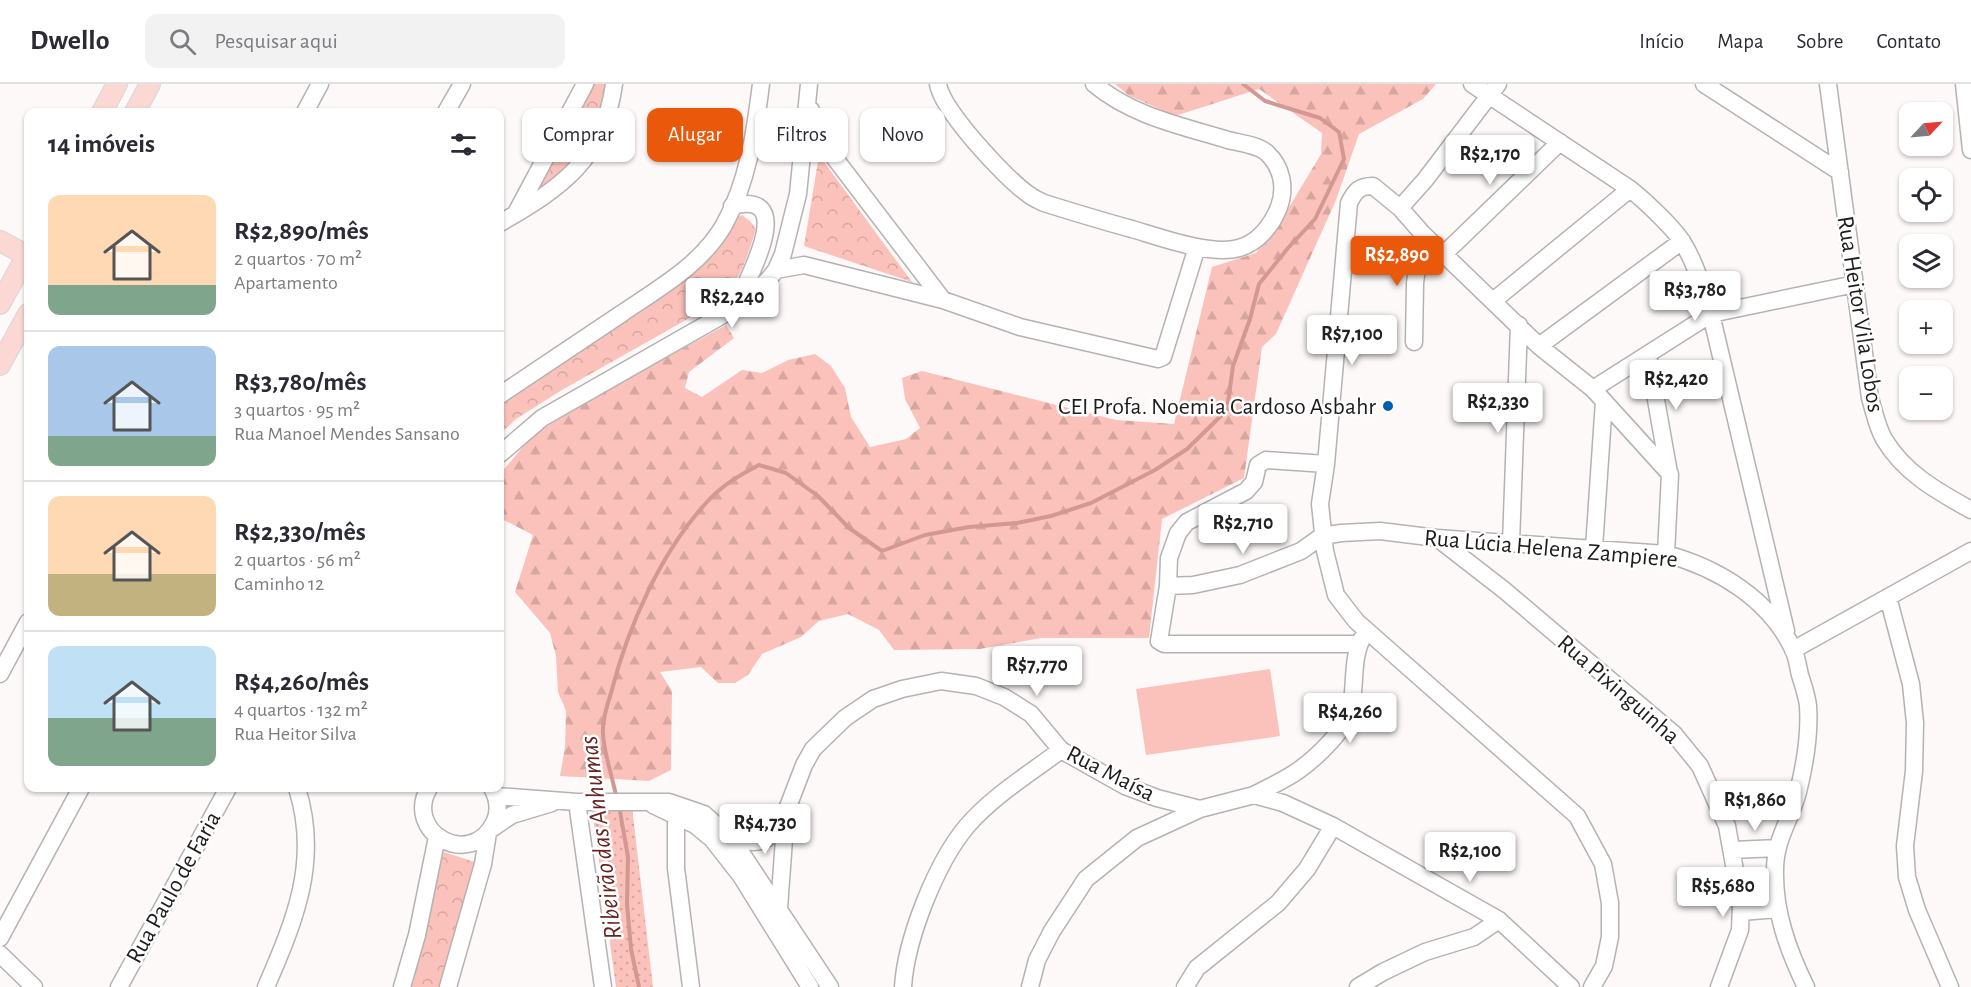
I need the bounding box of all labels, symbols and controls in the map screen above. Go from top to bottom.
search box [145,14,565,68]
icon: search [166,25,199,58]
text: Dwello [30,27,109,55]
text: Pesquisar aqui [214,30,338,52]
text: Início [1639,31,1684,52]
text: Mapa [1717,31,1764,52]
text: Sobre [1797,31,1843,52]
text: Contato [1876,31,1941,52]
north arrow [1899,102,1953,156]
map controls [1899,102,1953,420]
chip: Comprar [522,108,635,162]
chip: Alugar [647,108,743,162]
chip: Filtros [755,108,848,162]
chip: Novo [860,108,945,162]
icon: filters [447,128,480,161]
text: 14 imóveis [48,131,155,157]
pin: R$2,170 [1435,135,1545,186]
text: R$2,170 [1459,144,1521,164]
button: locate [1899,168,1953,222]
street label: Rua Heitor Vila Lobos [1833,214,1887,414]
text: R$2,890/mês [234,218,369,244]
icon: home [96,219,168,291]
button: layers [1899,234,1953,288]
pin: R$2,890 [1342,236,1452,287]
text: R$2,890 [1365,245,1429,265]
text: 2 quartos · 70 m² [234,249,362,269]
pin: R$3,780 [1640,271,1750,322]
text: Apartamento [234,273,338,293]
pin: R$2,240 [677,278,787,329]
text: R$3,780 [1664,280,1726,300]
text: R$2,240 [700,287,764,307]
button: + [1899,300,1953,354]
pin: R$7,100 [1297,315,1407,366]
text: R$7,100 [1321,324,1383,344]
pin: R$2,420 [1621,360,1731,411]
button: − [1899,366,1953,420]
text: R$3,780/mês [234,369,366,395]
text: R$2,420 [1644,369,1708,389]
icon: home [96,370,168,442]
pin: R$2,330 [1443,383,1553,434]
text: R$2,330 [1467,392,1529,412]
place label: CEI Profa. Noemia Cardoso Asbahr [1058,395,1376,419]
marker: CEI Profa. Noemia Cardoso Asbahr [1381,399,1395,413]
text: 3 quartos · 95 m² [234,400,360,420]
text: Rua Manoel Mendes Sansano [234,424,460,444]
pin: R$2,710 [1188,504,1298,555]
text: R$2,710 [1212,513,1274,533]
text: R$2,330/mês [234,519,366,545]
icon: home [96,520,168,592]
street label: Rua Lúcia Helena Zampiere [1423,526,1679,572]
text: 2 quartos · 56 m² [234,550,361,570]
text: Caminho 12 [234,574,324,594]
street label: Rua Pixinguinha [1553,631,1684,749]
pin: R$7,770 [982,646,1092,697]
text: R$7,770 [1006,655,1068,675]
text: R$4,260/mês [234,669,369,695]
icon: home [96,670,168,742]
pin: R$4,260 [1295,693,1405,744]
text: 4 quartos · 132 m² [234,700,368,720]
text: R$4,260 [1318,702,1382,722]
text: Rua Heitor Silva [234,724,357,744]
water label: Ribeirão das Anhumas [576,735,626,941]
street label: Rua Maísa [1062,741,1159,806]
pin: R$1,860 [1700,781,1810,832]
text: R$1,860 [1724,790,1786,810]
pin: R$4,730 [710,804,820,855]
street label: Rua Paulo de Faria [122,807,225,967]
text: R$4,730 [733,813,797,833]
pin: R$2,100 [1415,832,1525,883]
text: R$2,100 [1439,841,1501,861]
pin: R$5,680 [1668,867,1778,918]
text: R$5,680 [1691,876,1755,896]

